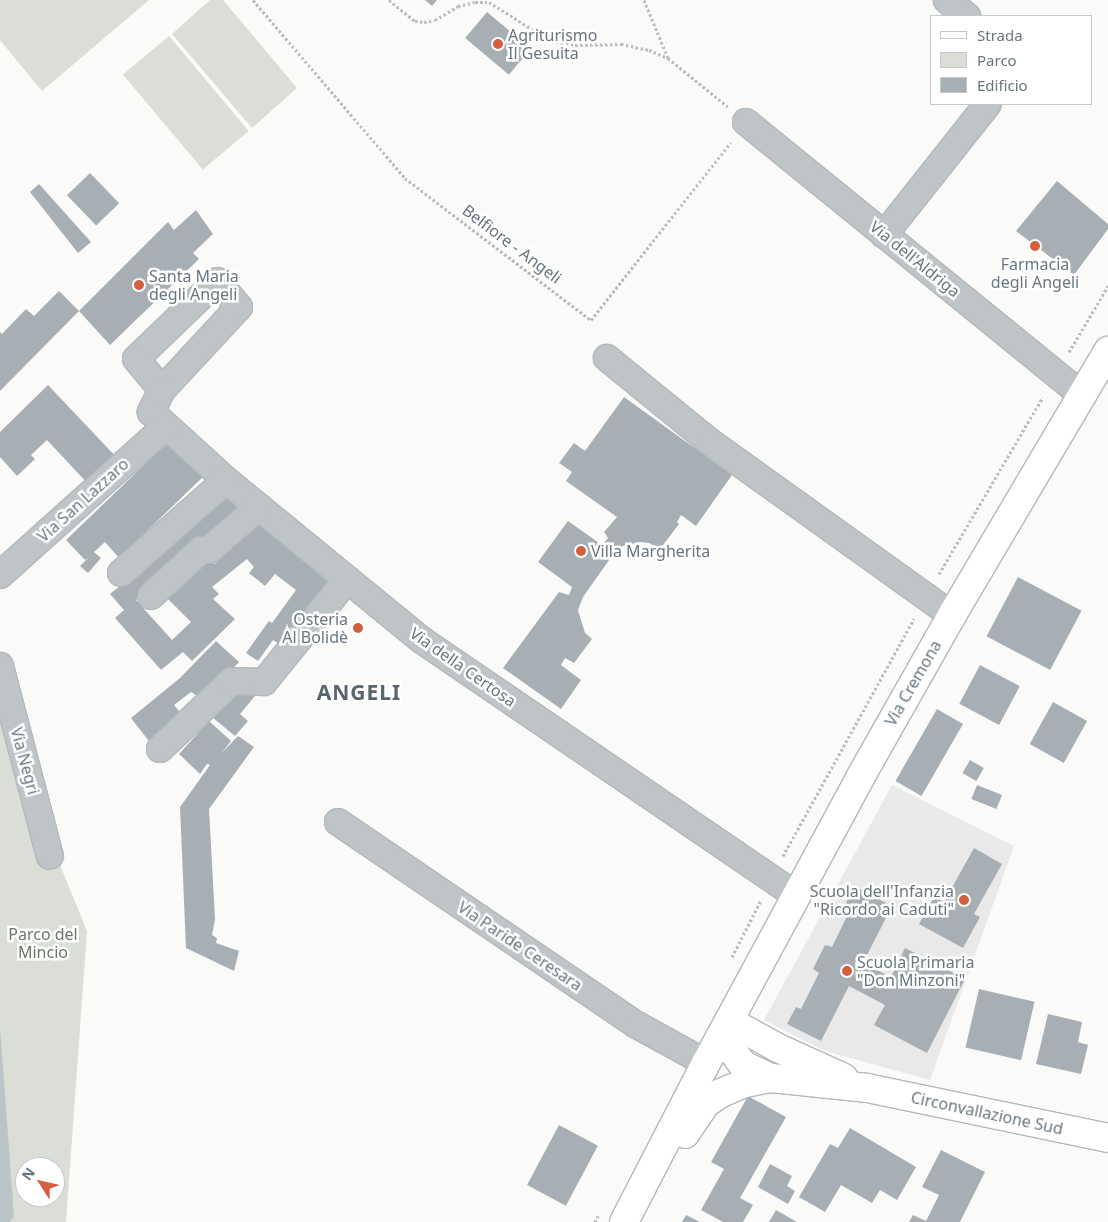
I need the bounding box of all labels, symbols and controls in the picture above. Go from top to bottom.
legend [930,15,1093,105]
place label: Agriturismo Il Gesuita [508,25,598,63]
text: Strada [977,25,1023,45]
marker: Agriturismo Il Gesuita [492,38,504,50]
text: Parco [977,50,1017,70]
text: Edificio [977,75,1028,95]
street label: Belfiore - Angeli [459,201,565,287]
street label: Via dell'Aldriga [866,217,964,301]
marker: Farmacia degli Angeli [1029,240,1041,252]
place label: Farmacia degli Angeli [991,254,1079,292]
place label: Santa Maria degli Angeli [149,266,239,304]
marker: Santa Maria degli Angeli [133,279,145,291]
street label: Via San Lazzaro [33,454,133,546]
place label: Villa Margherita [591,541,710,561]
marker: Villa Margherita [575,545,587,557]
place label: Osteria Al Bolidè [282,609,348,647]
marker: Osteria Al Bolidè [352,622,364,634]
street label: Via della Certosa [406,623,520,711]
street label: Via Cremona [881,637,945,729]
district label: ANGELI [316,679,402,705]
street label: Via Negri [7,725,43,797]
place label: Scuola dell'Infanzia "Ricordo ai Caduti" [810,881,954,919]
marker: Scuola dell'Infanzia "Ricordo ai Caduti" [958,894,970,906]
street label: Via Paride Ceresara [454,897,586,995]
park label: Parco del Mincio [8,924,78,962]
place label: Scuola Primaria "Don Minzoni" [857,952,974,990]
marker: Scuola Primaria "Don Minzoni" [841,965,853,977]
street label: Circonvallazione Sud [909,1087,1065,1139]
north arrow [15,1157,65,1207]
text: N [17,1164,39,1184]

